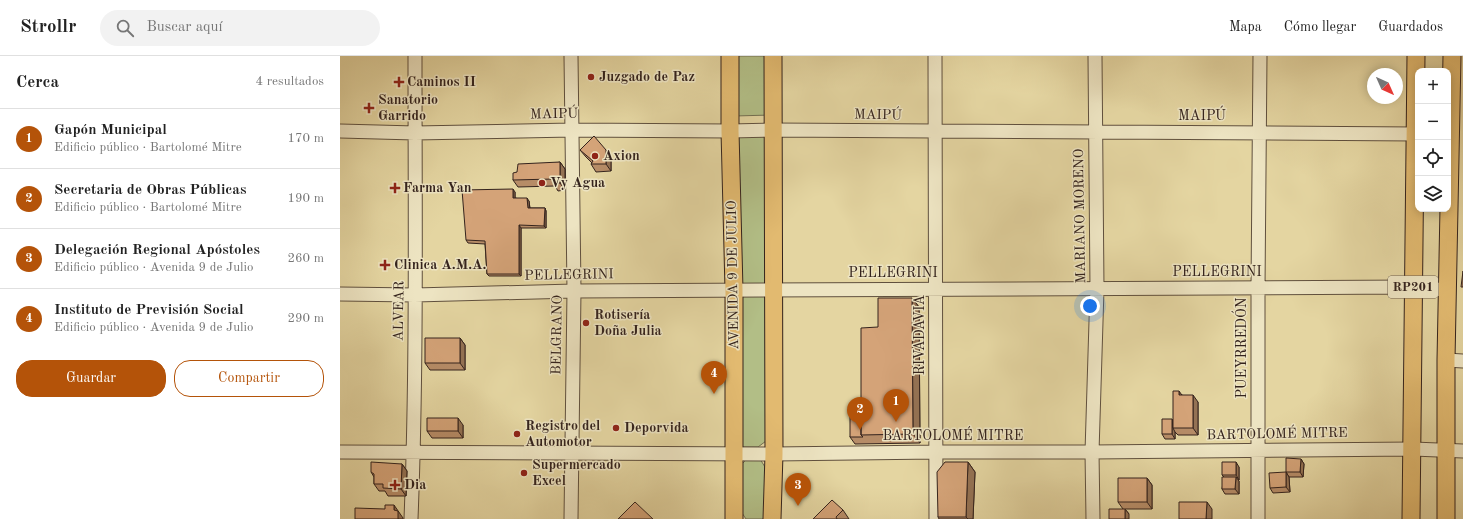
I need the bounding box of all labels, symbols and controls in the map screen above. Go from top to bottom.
search box [100,10,380,46]
icon: search [114,17,136,39]
text: Strollr [20,18,76,37]
text: Buscar aquí [146,20,223,35]
text: Mapa [1229,20,1262,34]
text: Cómo llegar [1284,20,1356,34]
text: Guardados [1378,20,1443,34]
north arrow [1367,68,1403,104]
map controls [1415,68,1451,212]
button: + [1415,68,1451,104]
place label: Juzgado de Paz [599,70,695,84]
marker: Juzgado de Paz [586,72,596,82]
text: Cerca [16,74,59,91]
text: 4 resultados [256,75,324,88]
place label: Caminos II [407,75,476,89]
marker: Caminos II [394,77,404,87]
place label: Sanatorio Garrido [378,93,438,123]
marker: Sanatorio Garrido [363,102,375,114]
street label: MAIPÚ [530,103,578,121]
street label: MAIPÚ [854,104,902,122]
button: − [1415,104,1451,140]
street label: MAIPÚ [1178,105,1226,123]
text: Gapón Municipal [54,123,167,138]
text: 1 [25,132,33,145]
text: 170 m [287,132,324,145]
button: locate [1415,140,1451,176]
text: Edificio público · Bartolomé Mitre [54,141,242,154]
street label: MARIANO MORENO [1072,148,1088,284]
place label: Axion [603,149,640,163]
marker: Axion [590,151,600,161]
place label: Vy Agua [550,176,605,190]
button: layers [1415,176,1451,212]
marker: Vy Agua [537,178,547,188]
place label: Farma Yan [403,181,472,195]
text: Secretaria de Obras Públicas [54,183,246,198]
marker: Farma Yan [390,183,400,193]
text: 2 [25,192,33,205]
text: 190 m [287,192,324,205]
street label: AVENIDA 9 DE JULIO [725,200,741,350]
text: Edificio público · Bartolomé Mitre [54,201,242,214]
text: Delegación Regional Apóstoles [54,243,260,258]
text: 3 [25,252,33,265]
text: 260 m [287,252,324,265]
place label: Clinica A.M.A. [394,258,487,272]
marker: Clinica A.M.A. [379,259,391,271]
text: Edificio público · Avenida 9 de Julio [54,261,254,274]
street label: PELLEGRINI [1172,265,1262,279]
street label: PELLEGRINI [848,266,938,280]
street label: PELLEGRINI [524,267,614,283]
road number: RP201 [1388,276,1438,298]
street label: ALVEAR [391,281,407,341]
street label: RIVADAVIA [913,294,927,375]
street label: BELGRANO [549,295,565,375]
your location [1080,296,1100,316]
street label: PUEYRREDÓN [1231,297,1249,399]
text: Instituto de Previsión Social [54,303,244,318]
place label: Rotisería Doña Julia [594,308,662,338]
text: 4 [25,312,33,325]
text: 290 m [287,312,324,325]
marker: Rotisería Doña Julia [581,318,591,328]
text: Edificio público · Avenida 9 de Julio [54,321,254,334]
button: Guardar [16,360,166,397]
button: Compartir [174,360,324,397]
pin: 4 [701,361,727,394]
pin: 1 [883,389,909,422]
pin: 2 [847,397,873,430]
place label: Registro del Automotor [525,419,600,449]
place label: Deporvida [624,421,689,435]
marker: Deporvida [611,423,621,433]
street label: BARTOLOMÉ MITRE [1206,423,1348,442]
street label: BARTOLOMÉ MITRE [882,426,1024,443]
marker: Registro del Automotor [512,429,522,439]
place label: Supermercado Excel [532,458,621,488]
marker: Supermercado Excel [519,468,529,478]
pin: 3 [785,473,811,506]
place label: Dia [404,478,426,492]
marker: Dia [389,479,401,491]

